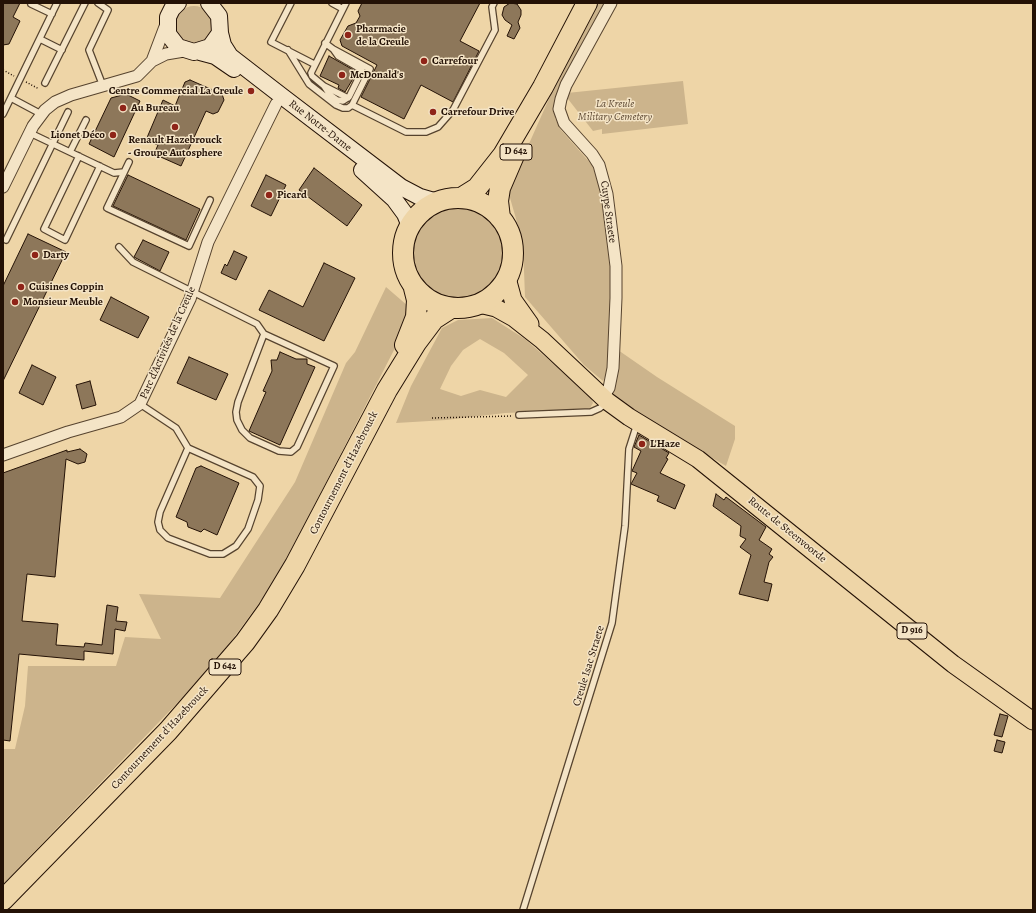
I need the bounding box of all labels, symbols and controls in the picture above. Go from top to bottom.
place label: Pharmacie de la Creule [356,22,409,48]
marker: Pharmacie de la Creule [343,30,353,40]
place label: Carrefour [432,54,478,68]
marker: Carrefour [419,56,429,66]
place label: McDonald's [350,68,404,82]
marker: McDonald's [337,70,347,80]
place label: Centre Commercial La Creule [109,84,243,98]
marker: Centre Commercial La Creule [246,86,256,96]
street label: Rue Notre-Dame [286,97,354,155]
park label: La Kreule Military Cemetery [578,97,652,123]
place label: Au Bureau [131,101,179,115]
marker: Au Bureau [118,103,128,113]
place label: Carrefour Drive [441,105,514,119]
marker: Carrefour Drive [428,107,438,117]
marker: Renault Hazebrouck - Groupe Autosphere [170,122,180,132]
place label: Lionet Déco [51,128,105,142]
marker: Lionet Déco [108,130,118,140]
place label: Renault Hazebrouck - Groupe Autosphere [128,133,222,159]
road number: D 642 [500,144,532,160]
street label: Cuype Straete [597,180,619,244]
place label: Picard [277,188,307,202]
marker: Picard [264,190,274,200]
place label: Darty [43,248,69,262]
marker: Darty [30,250,40,260]
place label: Cuisines Coppin [29,280,104,294]
marker: Cuisines Coppin [16,282,26,292]
street label: Parc d'Activités de la Creule [137,285,199,401]
place label: Monsieur Meuble [23,295,103,309]
marker: Monsieur Meuble [10,297,20,307]
street label: Contournement d'Hazebrouck [307,409,381,537]
place label: L'Haze [650,437,680,451]
marker: L'Haze [637,439,647,449]
street label: Route de Steenvoorde [745,494,829,566]
road number: D 916 [897,623,927,639]
street label: Creule Isac Straete [570,624,608,708]
road number: D 642 [209,659,241,675]
street label: Contournement d'Hazebrouck [109,684,211,792]

